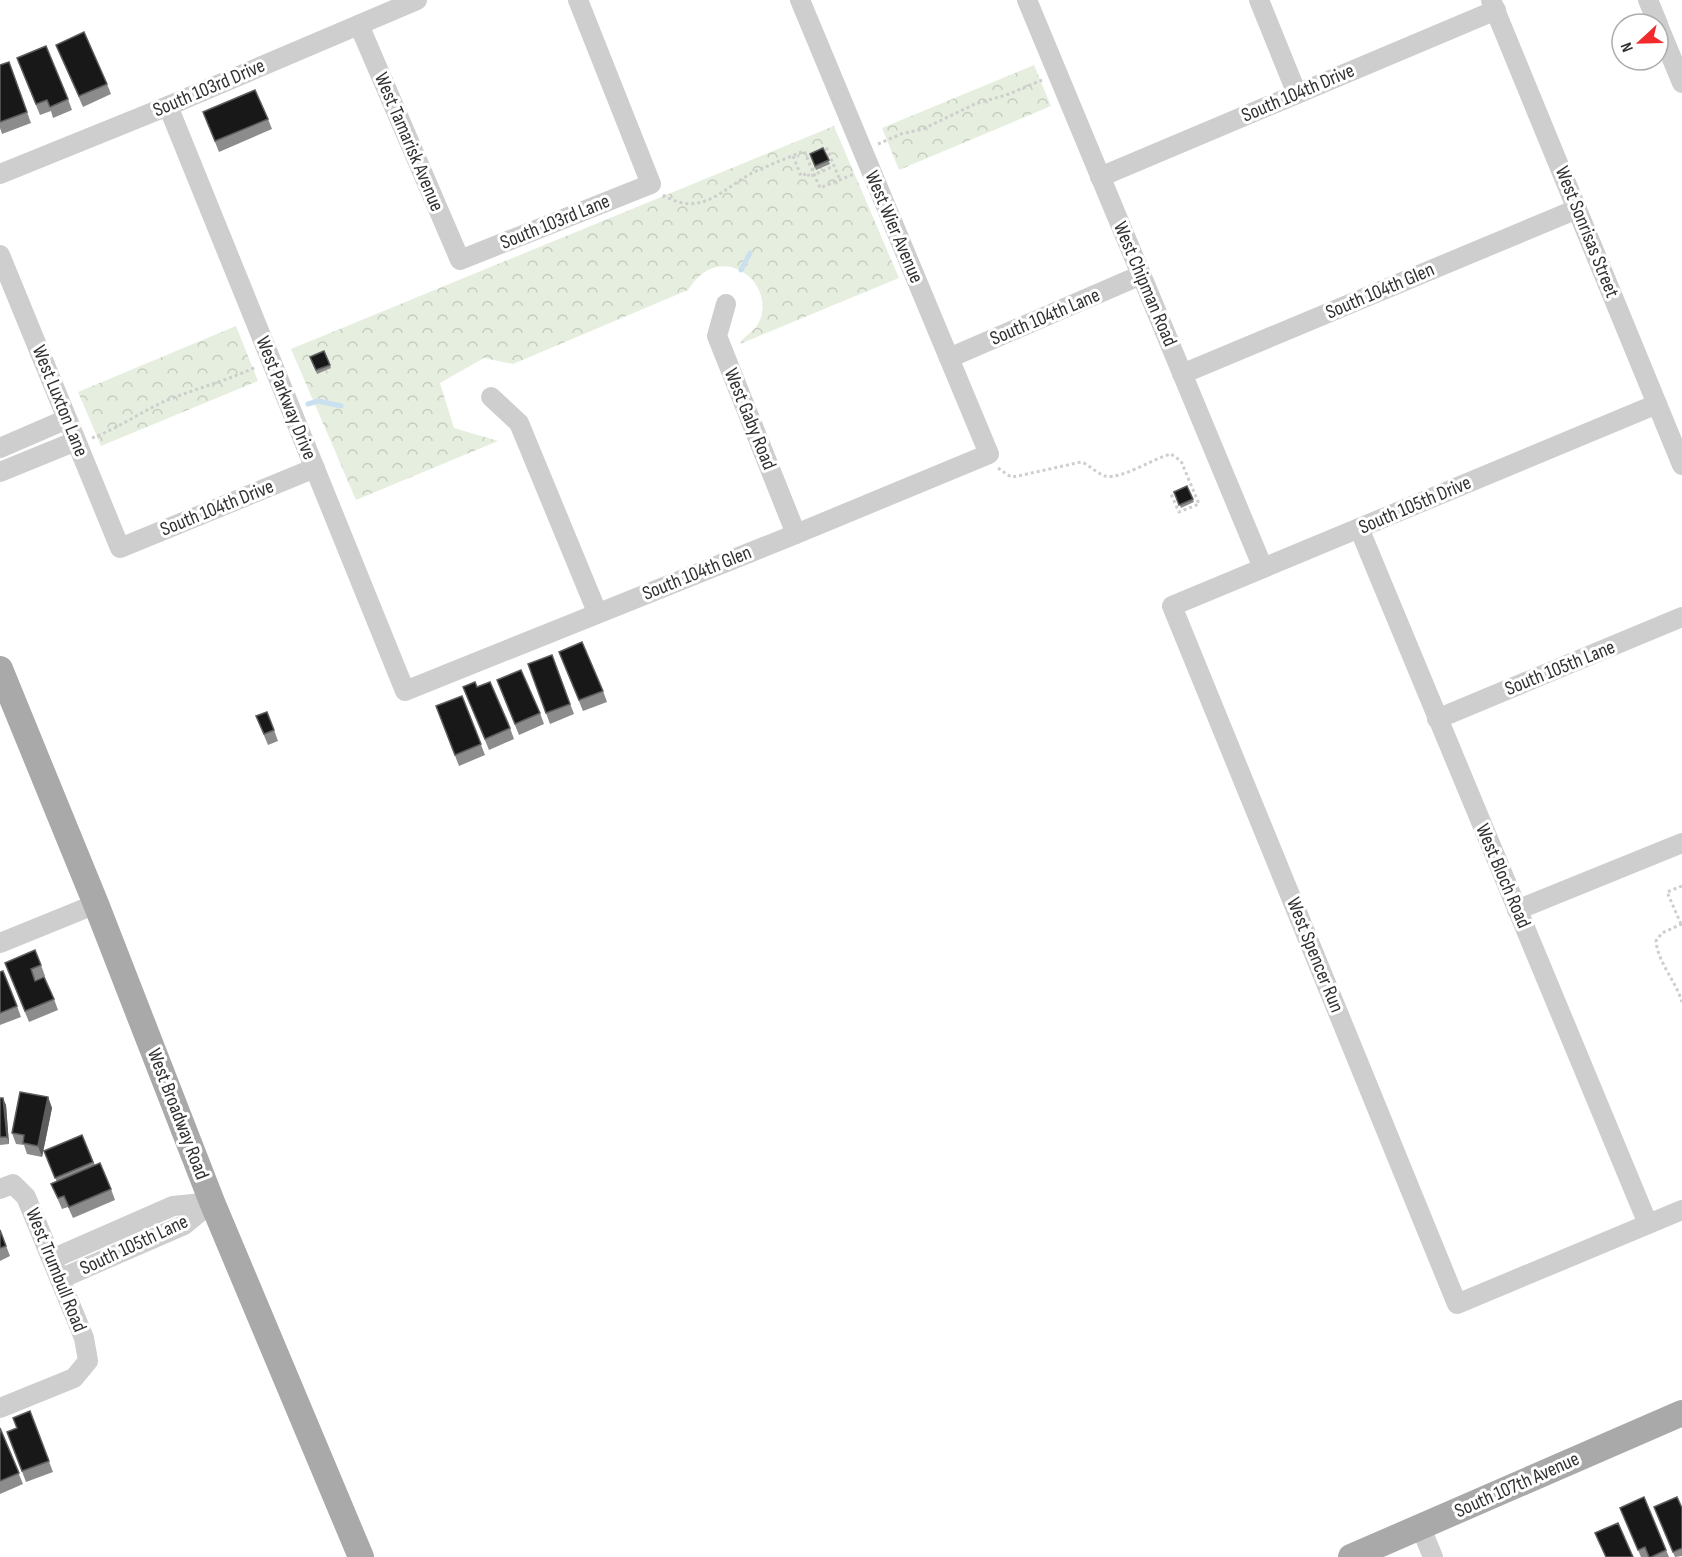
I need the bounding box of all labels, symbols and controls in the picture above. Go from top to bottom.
north arrow [1610,12,1670,72]
text: N [1617,40,1638,55]
street label: South 103rd Drive [149,54,269,122]
street label: South 104th Drive [1238,58,1358,128]
street label: West Tamarisk Avenue [369,69,449,215]
street label: West Sonrisas Street [1550,163,1624,301]
street label: West Wier Avenue [860,167,928,287]
street label: South 103rd Lane [497,189,613,255]
street label: West Chipman Road [1108,218,1182,350]
street label: South 104th Glen [1322,257,1438,325]
street label: South 104th Lane [987,283,1103,351]
street label: West Parkway Drive [250,333,322,463]
street label: West Luxton Lane [27,342,93,460]
street label: West Gaby Road [719,365,781,473]
street label: South 105th Drive [1355,471,1475,539]
street label: South 104th Drive [157,474,277,542]
street label: South 104th Glen [639,540,755,606]
street label: South 105th Lane [1501,635,1619,701]
street label: West Bloch Road [1470,820,1536,932]
street label: West Spencer Run [1281,894,1349,1016]
street label: West Broadway Road [142,1045,214,1183]
street label: West Trumbull Road [20,1205,92,1335]
street label: South 105th Lane [76,1209,192,1281]
street label: South 107th Avenue [1451,1447,1583,1523]

